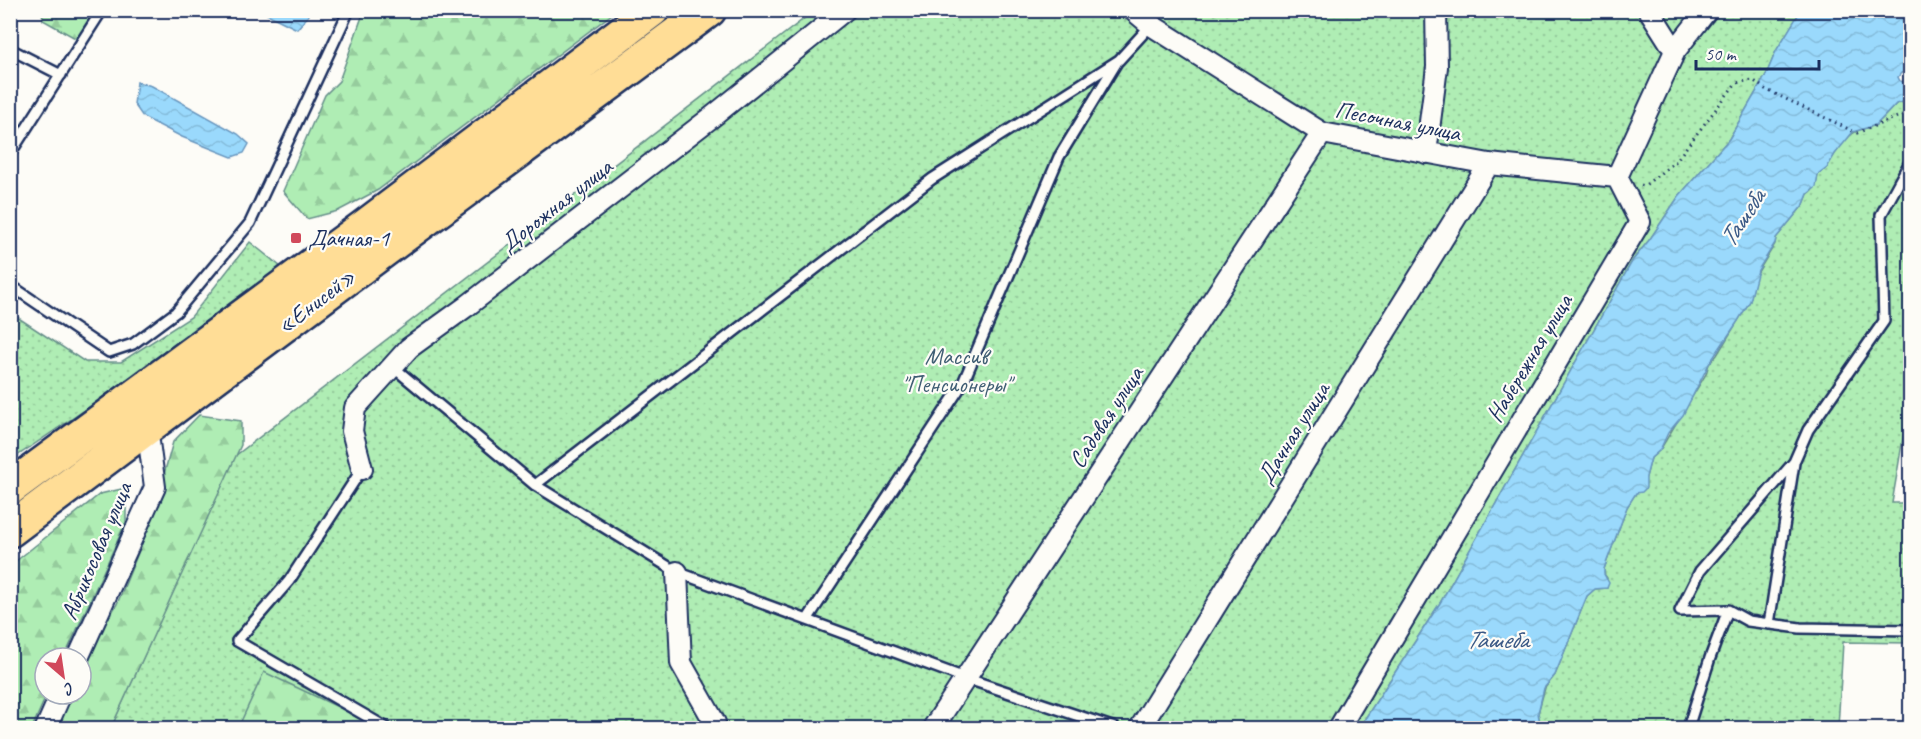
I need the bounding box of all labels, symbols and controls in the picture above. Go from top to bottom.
scale bar [1696,33,1819,71]
text: 50 m [1705,43,1738,65]
street label: Песочная улица [1333,94,1465,148]
street label: Дорожная улица [494,151,620,258]
water label: Ташеба [1711,180,1775,253]
place label: Дачная-1 [308,223,391,253]
marker: Дачная-1 [289,231,303,245]
street label: «Енисей» [271,262,361,340]
street label: Набережная улица [1479,287,1580,427]
park label: Массив "Пенсионеры" [901,341,1016,399]
street label: Садовая улица [1062,359,1151,473]
street label: Дачная улица [1250,375,1337,490]
street label: Абрикосовая улица [54,476,139,624]
water label: Ташеба [1466,623,1532,656]
north arrow [33,646,93,706]
text: С [60,678,78,700]

